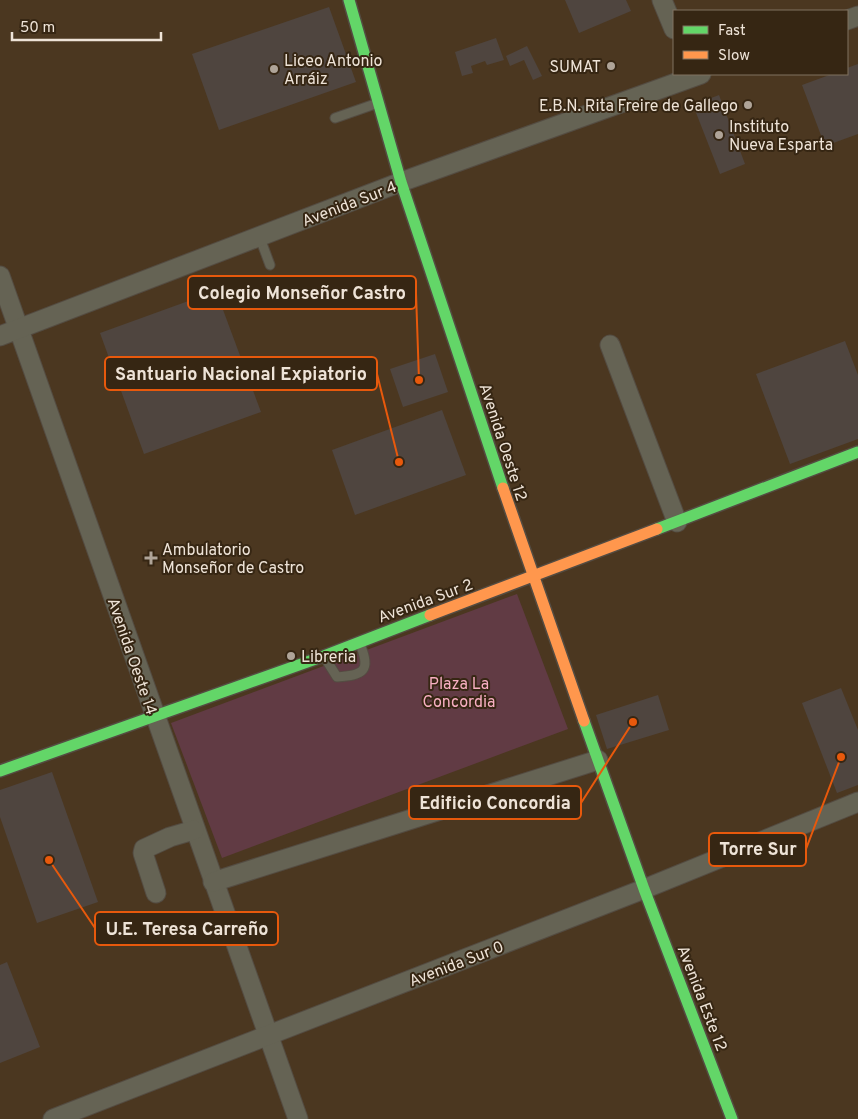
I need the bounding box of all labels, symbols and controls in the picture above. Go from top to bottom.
scale bar [12,10,161,42]
legend [673,10,848,75]
text: 50 m [20,19,55,38]
text: Fast [718,22,746,41]
text: Slow [718,47,750,66]
place label: Liceo Antonio Arráiz [284,52,383,90]
place label: SUMAT [549,58,601,78]
marker: SUMAT [605,60,617,72]
marker: Liceo Antonio Arráiz [268,63,280,75]
place label: E.B.N. Rita Freire de Gallego [539,97,738,117]
marker: E.B.N. Rita Freire de Gallego [742,99,754,111]
place label: Instituto Nueva Esparta [729,118,833,156]
marker: Instituto Nueva Esparta [713,129,725,141]
street label: Avenida Sur 4 [300,178,400,232]
callout: Colegio Monseñor Castro [188,276,416,309]
text: Colegio Monseñor Castro [198,283,406,306]
callout: Santuario Nacional Expiatorio [105,357,377,390]
text: Santuario Nacional Expiatorio [115,364,367,387]
street label: Avenida Oeste 12 [474,381,531,504]
place label: Ambulatorio Monseñor de Castro [162,541,304,579]
marker: Ambulatorio Monseñor de Castro [144,551,158,565]
street label: Avenida Sur 2 [375,575,476,628]
street label: Avenida Oeste 14 [102,596,160,718]
place label: Libreria [301,648,356,668]
marker: Libreria [285,650,297,662]
park label: Plaza La Concordia [423,675,495,713]
callout: Edificio Concordia [409,786,581,819]
text: Edificio Concordia [419,793,571,816]
callout: Torre Sur [709,833,806,866]
text: Torre Sur [719,839,797,862]
callout: U.E. Teresa Carreño [95,912,278,945]
text: U.E. Teresa Carreño [105,919,269,942]
street label: Avenida Sur 0 [406,938,507,992]
street label: Avenida Este 12 [672,943,731,1055]

